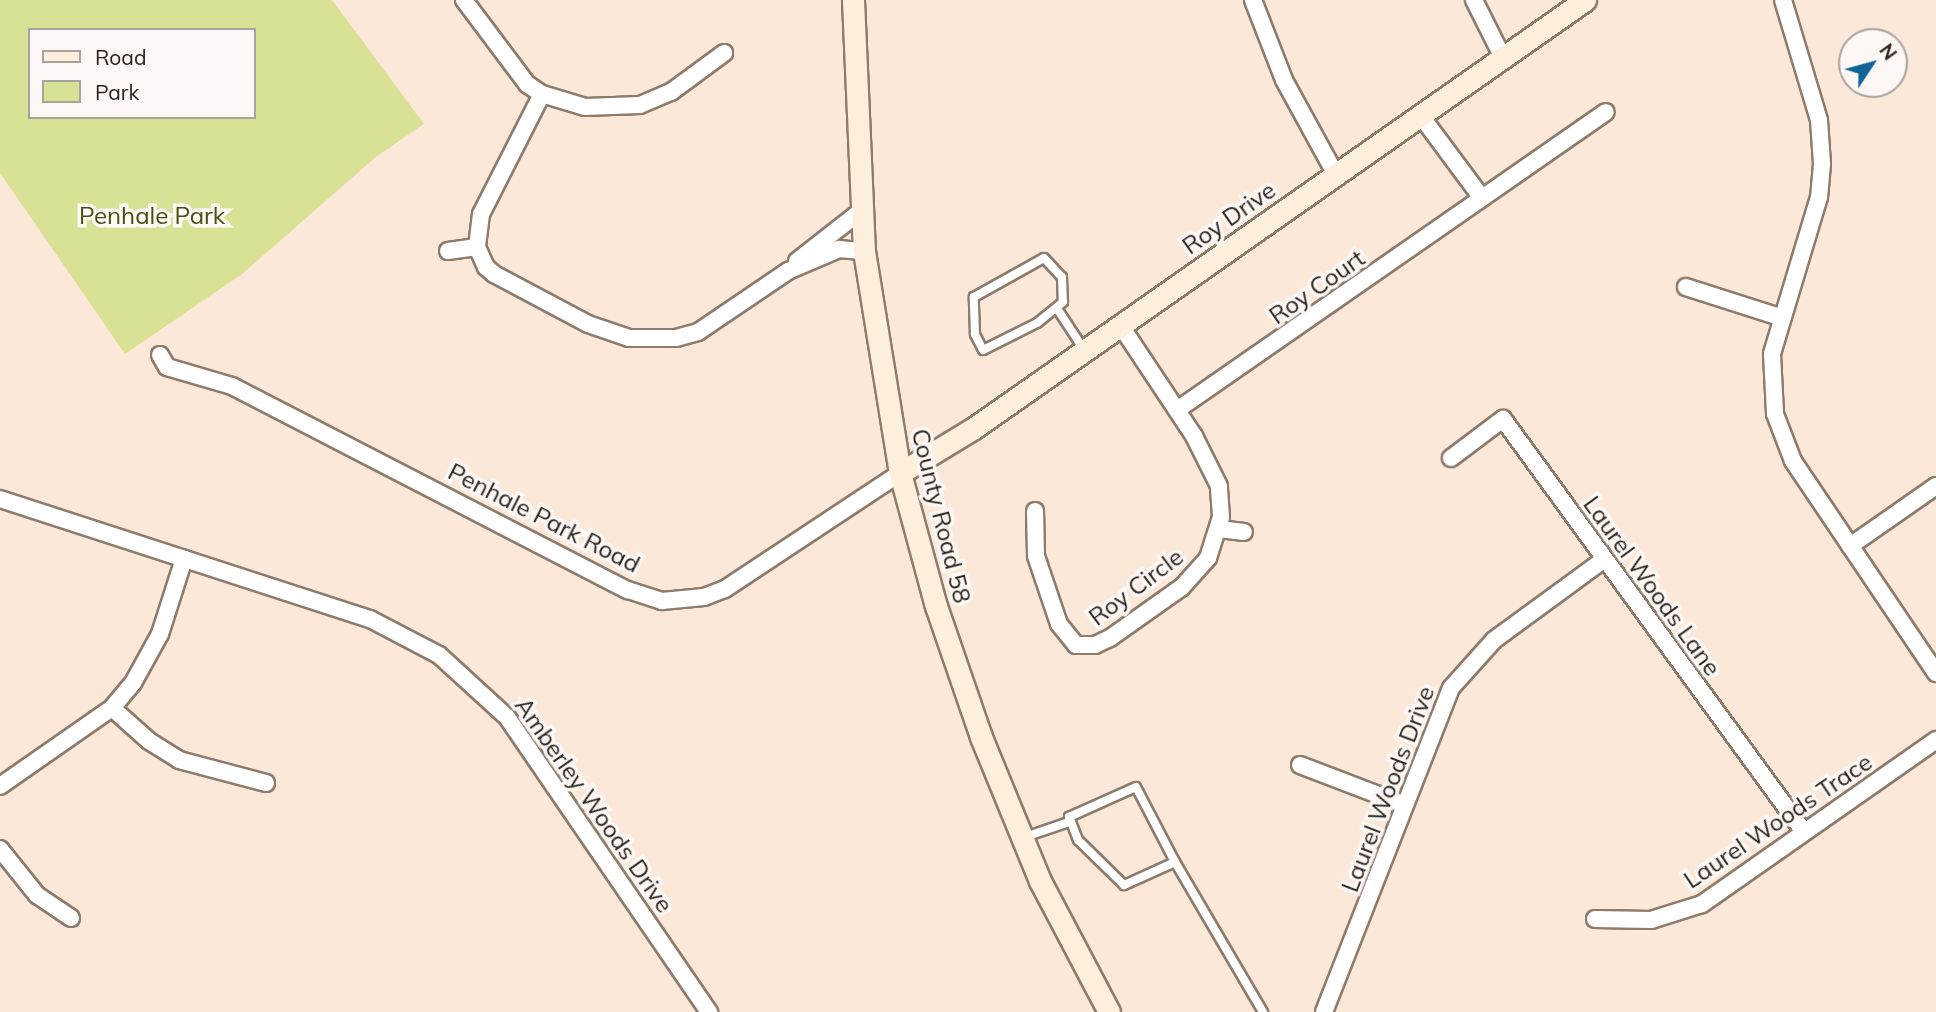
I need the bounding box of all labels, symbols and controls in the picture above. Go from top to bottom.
legend [28,28,256,119]
north arrow [1838,28,1908,98]
text: N [1874,39,1902,65]
text: Road [95,44,146,70]
text: Park [95,79,139,105]
street label: Roy Drive [1177,176,1281,260]
park label: Penhale Park [79,202,225,230]
street label: Roy Court [1264,244,1370,330]
street label: County Road 58 [905,426,977,606]
street label: Penhale Park Road [443,457,645,579]
street label: Laurel Woods Lane [1577,491,1727,681]
street label: Roy Circle [1083,542,1189,632]
street label: Laurel Woods Drive [1335,682,1441,896]
street label: Amberley Woods Drive [509,692,679,918]
street label: Laurel Woods Trace [1679,747,1877,895]

